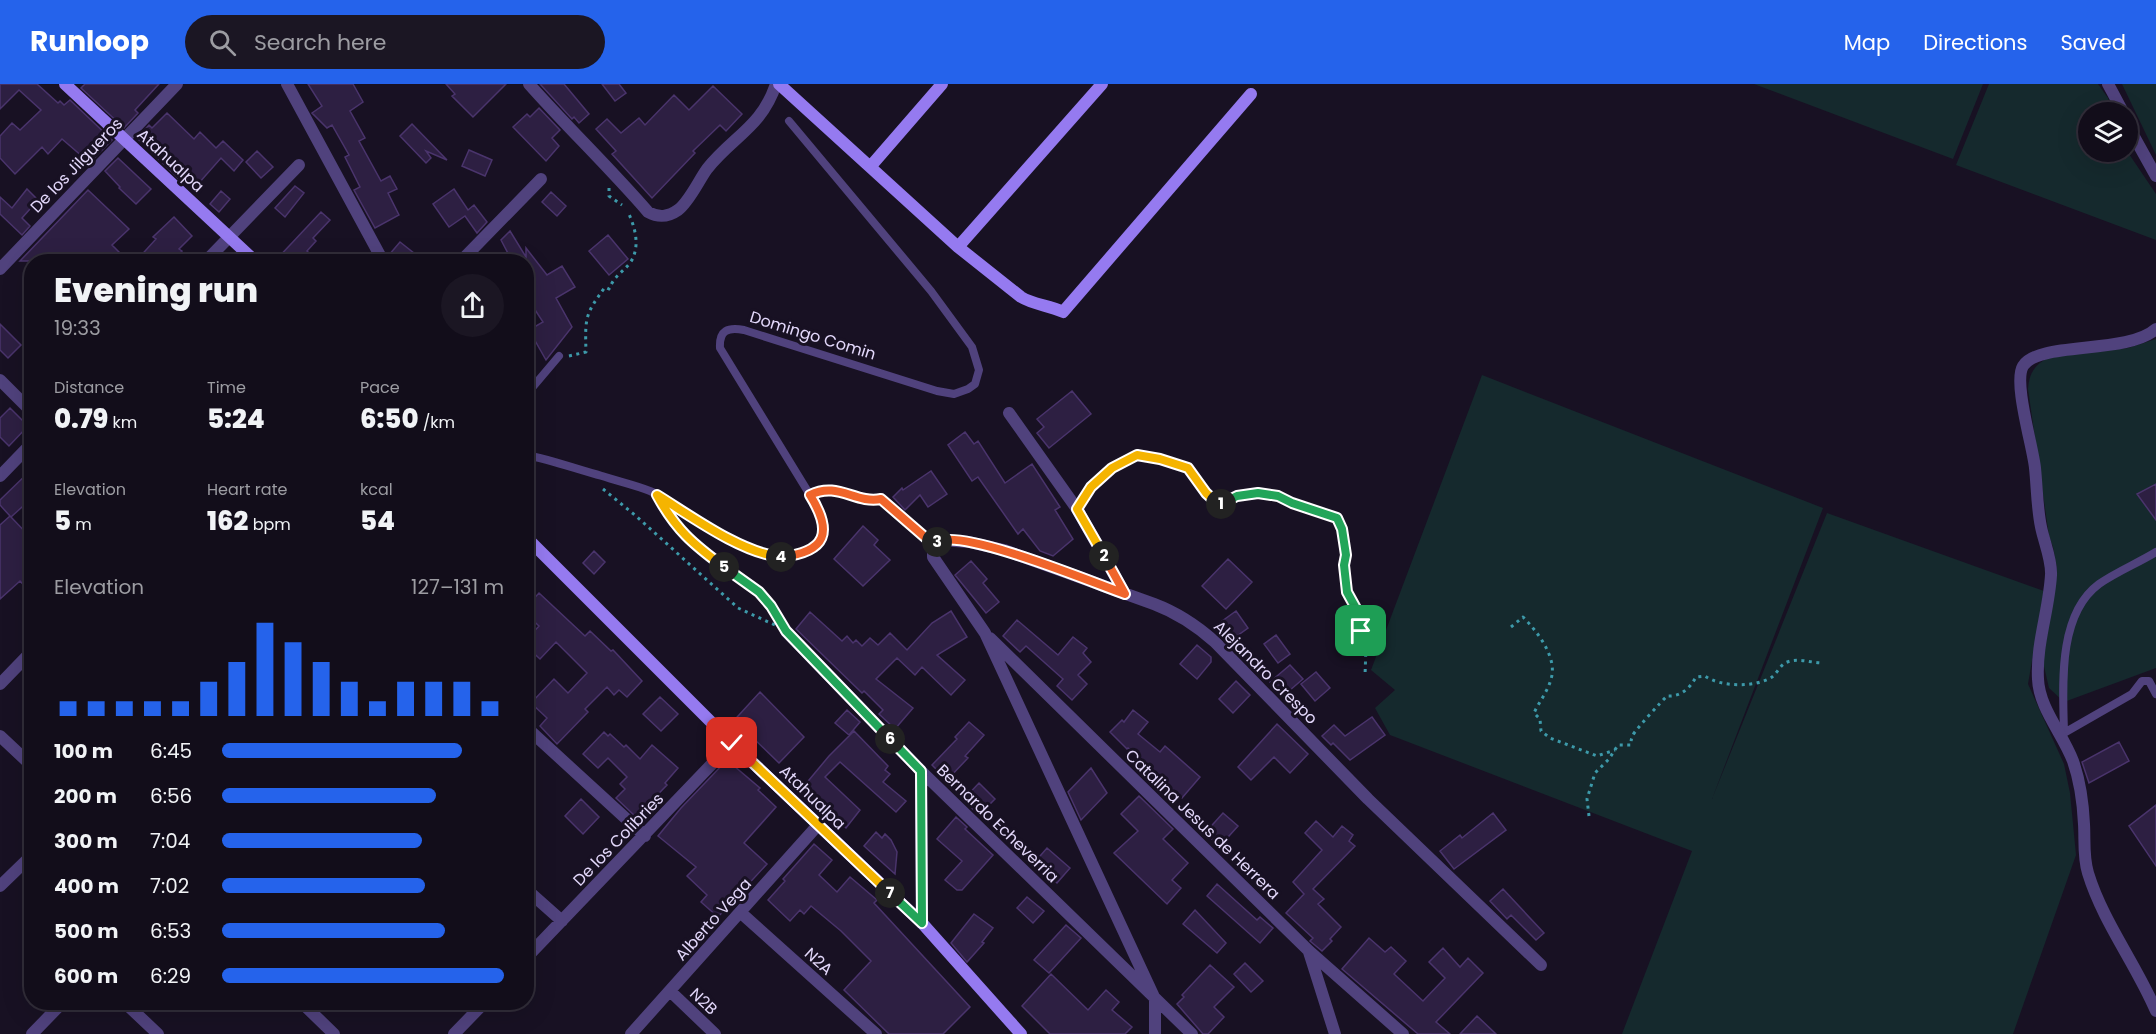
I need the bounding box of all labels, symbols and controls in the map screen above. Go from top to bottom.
search box [185,15,605,69]
text: Runloop [30,22,149,61]
icon: search [206,26,239,59]
text: Search here [254,27,386,58]
text: Map [1844,28,1890,57]
text: Directions [1923,28,2027,57]
text: Saved [2060,28,2126,57]
map controls [2078,102,2138,162]
button: layers [2078,102,2138,162]
street label: De los Jilgueros [25,113,128,218]
street label: Atahualpa [132,123,209,198]
text: Evening run [54,267,258,314]
button: share [441,274,504,337]
street label: Domingo Comin [747,305,879,366]
text: 19:33 [54,314,101,342]
text: Distance [54,376,124,399]
text: Time [207,376,246,399]
text: Pace [360,376,400,399]
text: 0.79 [54,401,108,437]
text: 5:24 [207,401,265,437]
text: 6:50 [360,401,418,437]
text: km [108,411,137,434]
text: /km [418,411,455,434]
text: Elevation [54,478,126,501]
text: Heart rate [207,478,287,501]
text: kcal [360,478,393,501]
pin: 1 [1206,489,1236,519]
text: 1 [1218,492,1224,515]
text: 5 [54,503,71,539]
text: 162 [207,503,248,539]
text: 54 [360,503,395,539]
text: m [71,513,92,536]
text: bpm [248,513,291,536]
pin: 3 [922,527,952,557]
text: 3 [932,530,942,553]
pin: 2 [1089,541,1119,571]
pin: 4 [766,542,796,572]
text: 2 [1099,544,1109,567]
text: 4 [776,545,786,568]
pin: 5 [709,552,739,582]
text: 5 [719,555,729,578]
text: Elevation [54,573,144,601]
text: 127–131 m [411,573,504,601]
pin [1335,605,1386,656]
icon: arrive [1344,614,1377,647]
street label: Alejandro Crespo [1209,615,1323,729]
pin [706,717,757,768]
pin: 6 [875,724,905,754]
icon: check [715,726,748,759]
text: 6 [885,727,895,750]
text: 100 m [54,737,113,765]
text: 6:45 [150,737,192,765]
street label: Catalina Jesus de Herrera [1120,744,1285,905]
street label: Bernardo Echeverria [931,759,1064,888]
street label: Atahualpa [774,760,851,835]
text: 200 m [54,782,117,810]
text: 6:56 [150,782,192,810]
street label: De los Colibries [568,788,669,891]
text: 300 m [54,827,118,855]
text: 7:04 [150,827,190,855]
text: 400 m [54,872,119,900]
text: 7:02 [150,872,189,900]
street label: Alberto Vega [670,873,757,966]
pin: 7 [875,878,905,908]
text: 7 [886,881,894,904]
text: 500 m [54,917,119,945]
text: 6:53 [150,917,191,945]
street label: N2A [799,942,838,981]
text: 600 m [54,962,118,990]
text: 6:29 [150,962,191,990]
street label: N2B [685,983,723,1020]

